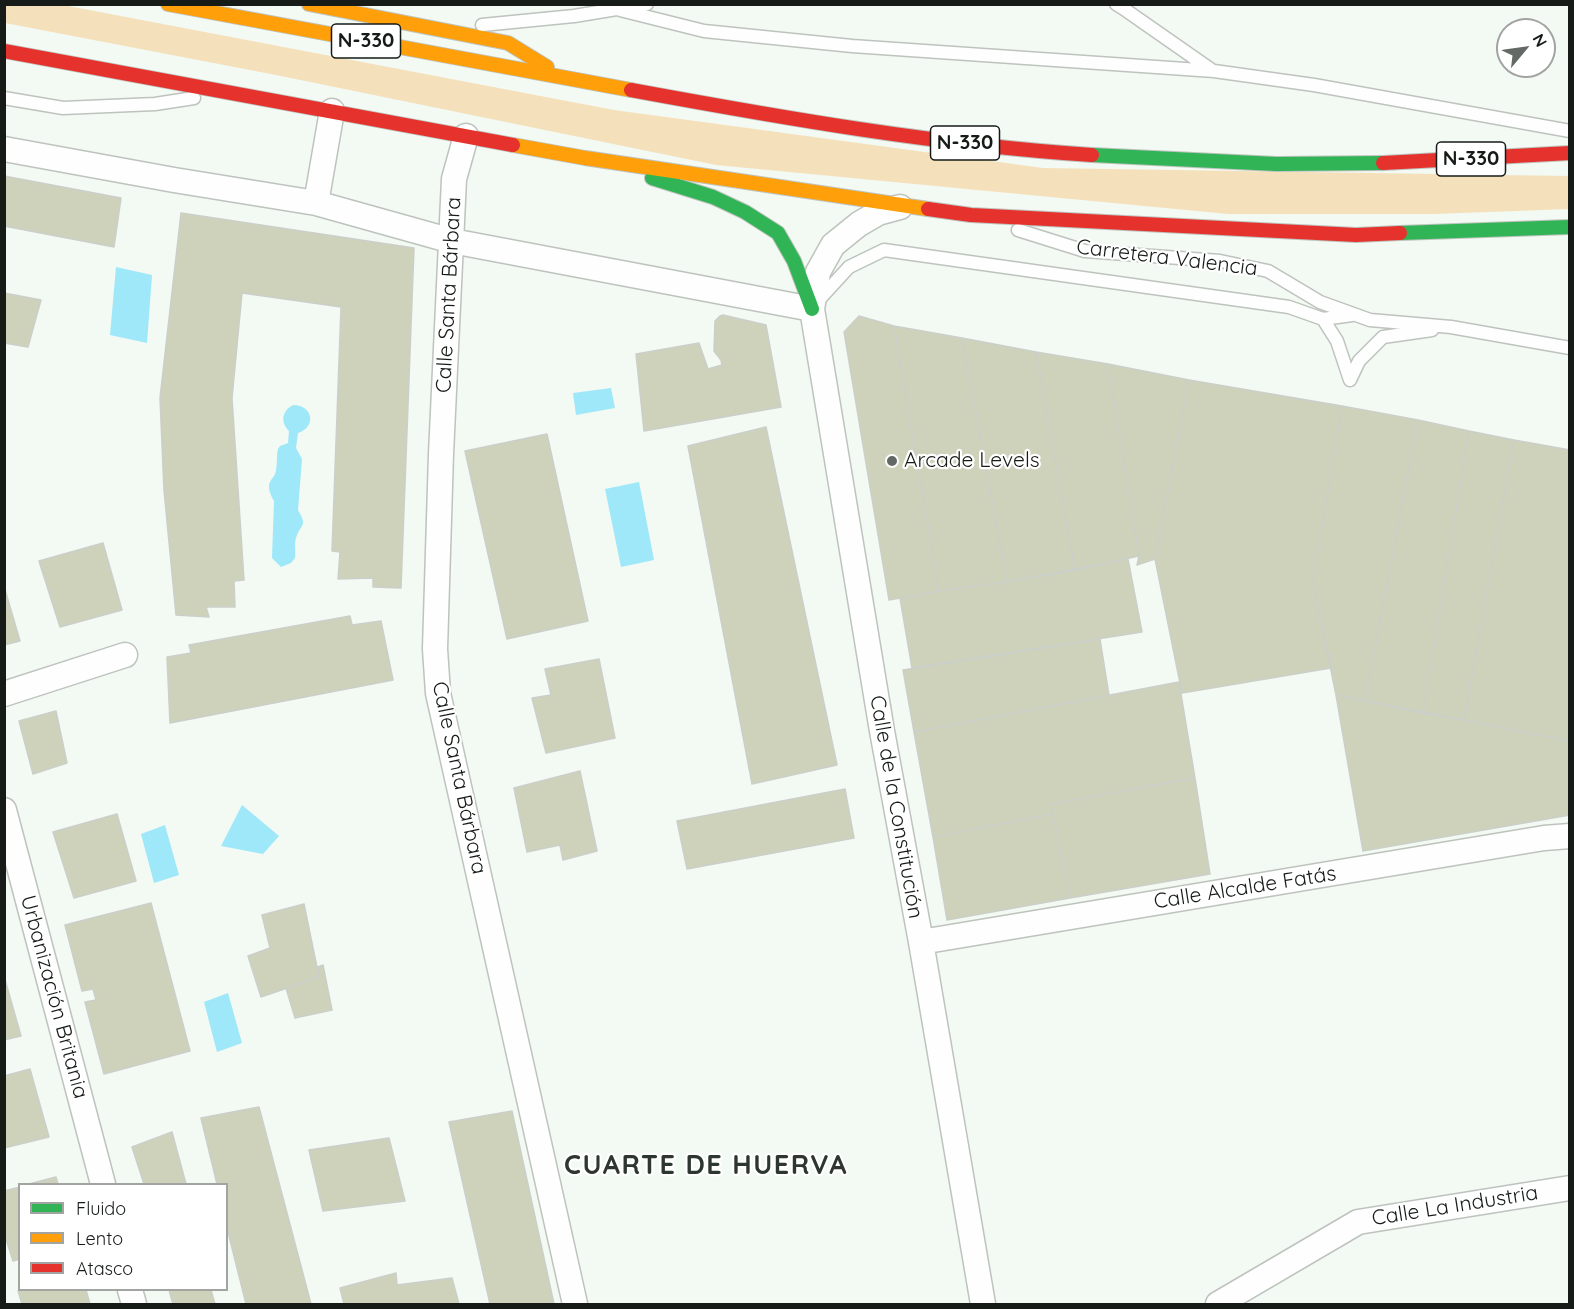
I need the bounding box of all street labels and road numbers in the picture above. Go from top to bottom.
road number: N-330 [332,24,400,58]
road number: N-330 [930,126,1000,160]
road number: N-330 [1436,142,1506,176]
street label: Calle Santa Bárbara [431,196,467,394]
street label: Carretera Valencia [1075,234,1259,282]
street label: Calle Santa Bárbara [426,679,492,877]
street label: Calle de la Constitución [864,693,928,921]
street label: Calle Alcalde Fatás [1152,861,1338,915]
street label: Urbanización Britania [15,893,93,1101]
street label: Calle La Industria [1370,1180,1540,1232]

